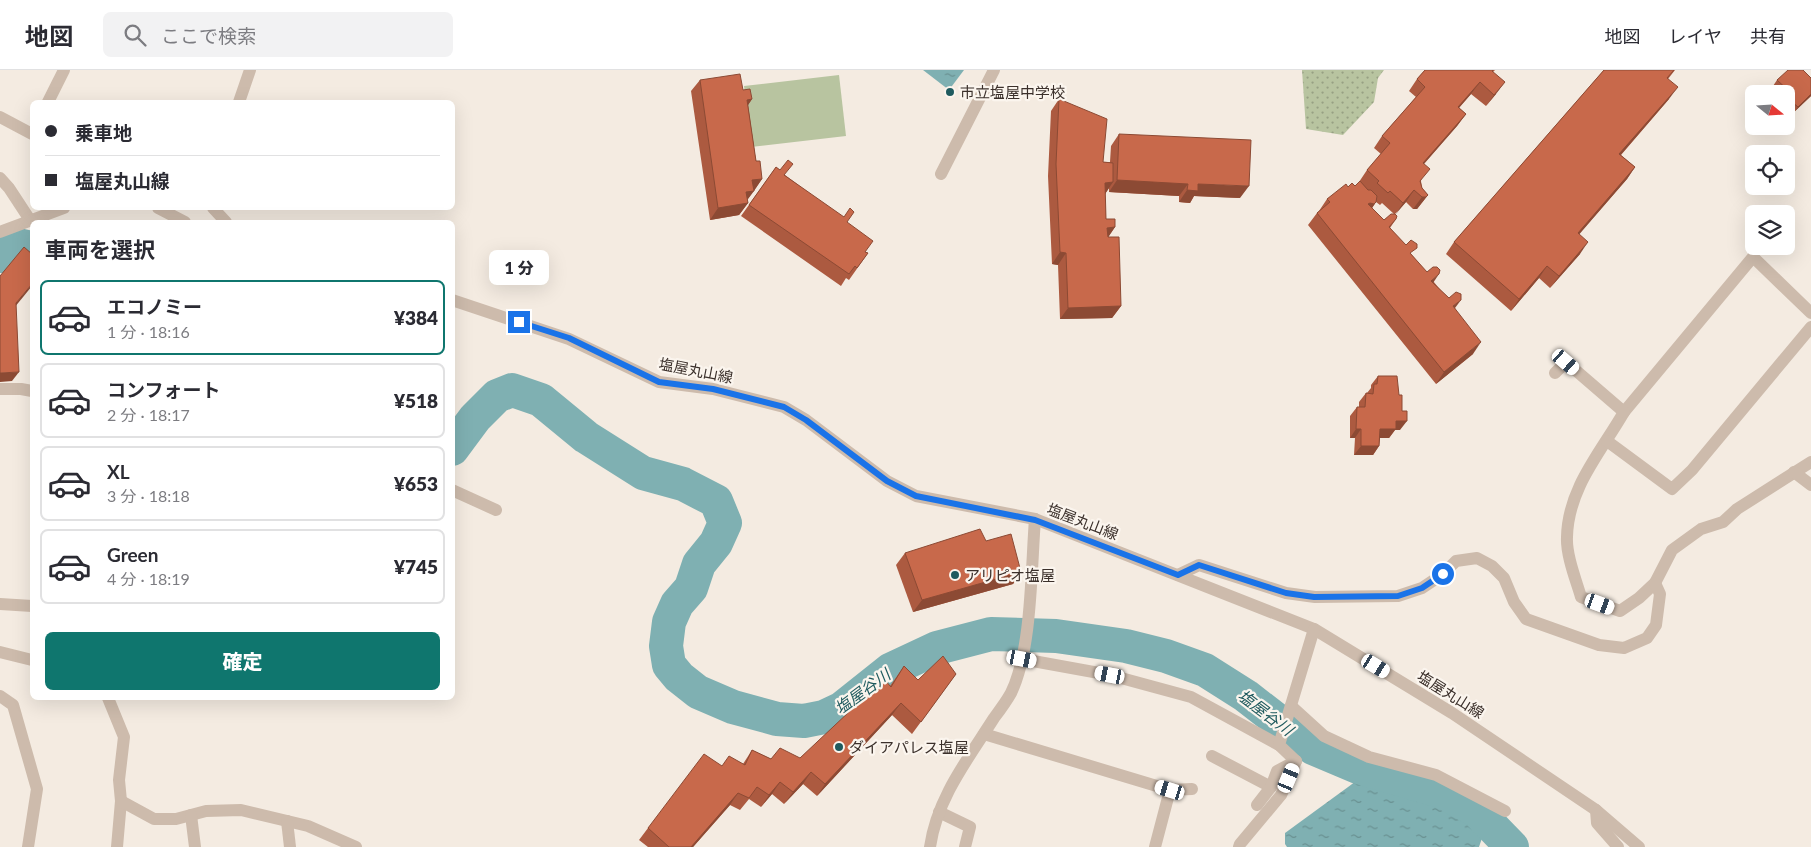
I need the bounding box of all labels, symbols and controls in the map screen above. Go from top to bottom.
search box [103,12,453,57]
text: 地図 [25,21,73,50]
icon: search [121,21,149,49]
text: ここで検索 [161,24,256,47]
text: 地図 [1605,25,1641,47]
text: レイヤ [1669,25,1722,47]
text: 共有 [1750,25,1786,47]
place label: 市立塩屋中学校 [960,83,1065,101]
north arrow [1745,85,1795,135]
map controls [1745,85,1795,255]
marker: 市立塩屋中学校 [944,86,956,98]
text: 乗車地 [75,121,132,144]
button: locate [1745,145,1795,195]
text: 塩屋丸山線 [75,169,170,192]
button: layers [1745,205,1795,255]
text: 車両を選択 [45,236,155,263]
callout: 1 分 [489,250,549,284]
text: 1 分 [505,258,533,277]
icon: car [47,295,92,340]
text: エコノミー [107,295,202,318]
text: ¥384 [394,306,438,329]
route end [508,311,530,333]
text: 1 分 · 18:16 [107,322,190,341]
car [1549,346,1582,378]
street label: 塩屋丸山線 [657,354,735,386]
icon: car [47,378,92,423]
text: コンフォート [107,378,220,401]
text: ¥518 [394,389,438,412]
text: 2 分 · 18:17 [107,405,190,424]
text: XL [107,460,130,483]
icon: car [47,461,92,506]
text: ¥653 [394,472,438,495]
text: 3 分 · 18:18 [107,486,190,505]
street label: 塩屋丸山線 [1045,499,1121,543]
text: Green [107,543,158,566]
icon: car [47,544,92,589]
text: ¥745 [394,555,438,578]
route start [1432,563,1454,585]
place label: アリピオ塩屋 [965,566,1055,584]
text: 4 分 · 18:19 [107,569,190,588]
marker: アリピオ塩屋 [949,569,961,581]
car [1583,592,1616,616]
button: 確定 [45,632,440,690]
car [1005,649,1038,669]
car [1359,652,1392,680]
water label: 塩屋谷川 [831,663,895,717]
car [1093,665,1126,685]
street label: 塩屋丸山線 [1414,666,1488,722]
water label: 塩屋谷川 [1235,685,1299,740]
place label: ダイアパレス塩屋 [849,738,969,756]
marker: ダイアパレス塩屋 [833,741,845,753]
car [1276,761,1301,795]
car [1153,778,1186,802]

